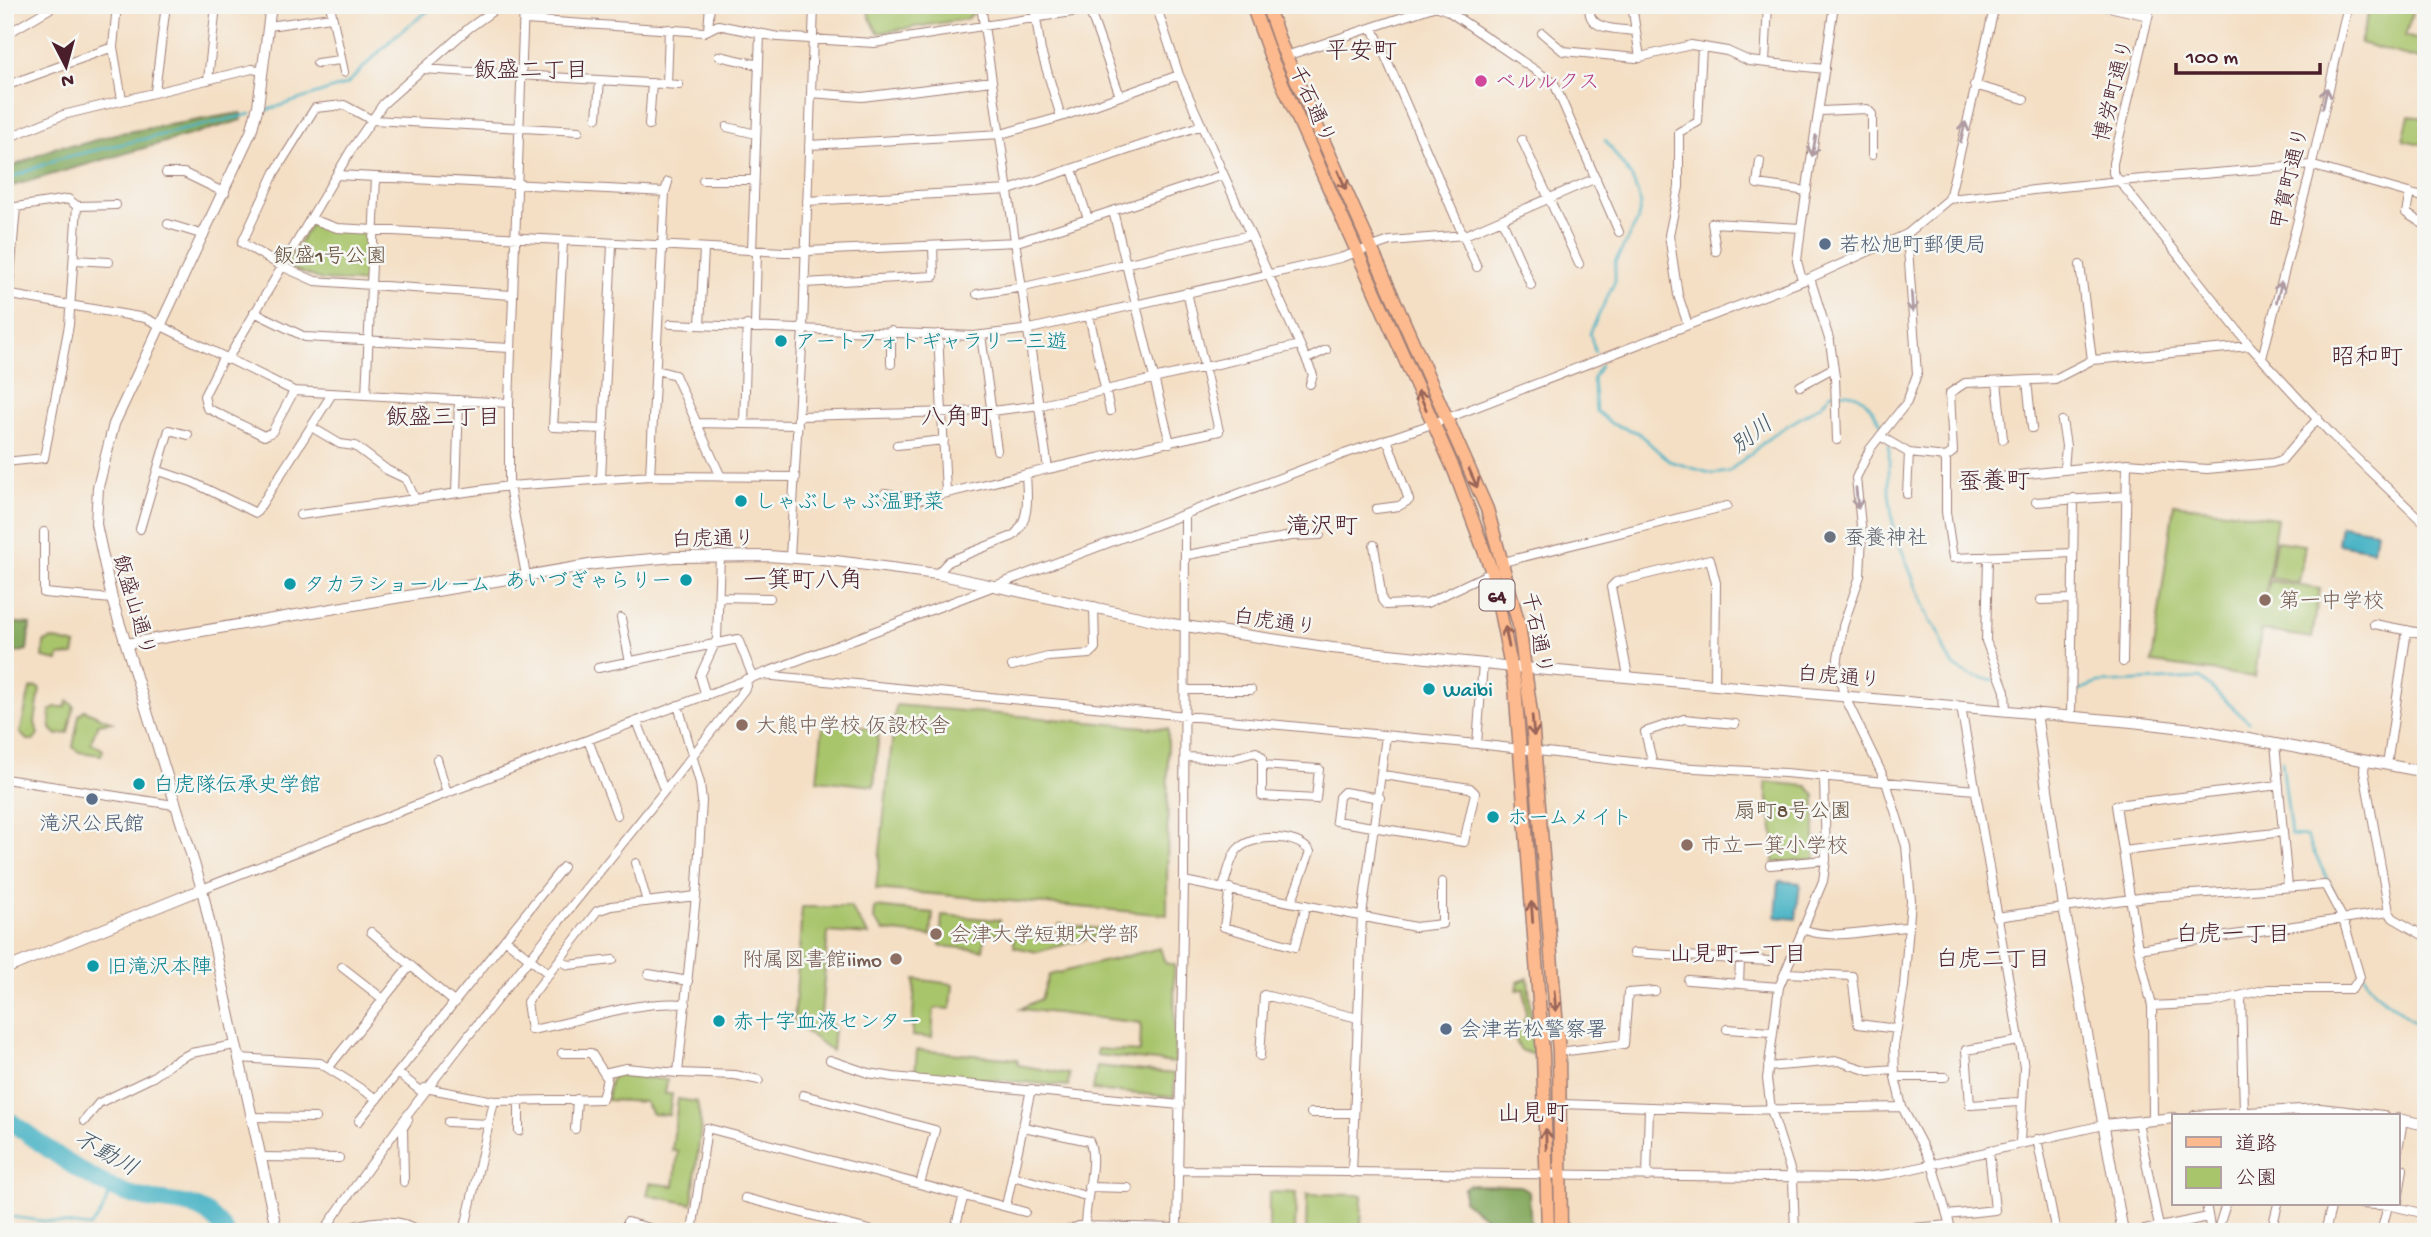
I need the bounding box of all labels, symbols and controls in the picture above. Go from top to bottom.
north arrow [32,32,102,102]
scale bar [2176,32,2319,76]
street label: 博労町通り [2091,37,2141,145]
district label: 平安町 [1325,39,1397,68]
text: 100 m [2185,47,2238,72]
district label: 飯盛二丁目 [474,58,589,86]
street label: 千石通り [1281,62,1339,149]
text: N [60,67,75,92]
place label: ベルルクス [1495,72,1600,97]
marker: ベルルクス [1473,73,1489,89]
one-way arrow [2320,88,2333,110]
one-way arrow [1957,121,1970,144]
street label: 甲賀町通り [2267,125,2316,233]
one-way arrow [1807,134,1820,156]
one-way arrow [1336,169,1349,190]
place label: 若松旭町郵便局 [1839,234,1986,260]
marker: 若松旭町郵便局 [1817,236,1833,252]
park label: 飯盛1号公園 [273,244,387,271]
one-way arrow [2273,282,2286,304]
one-way arrow [1906,290,1919,313]
place label: アートフォトギャラリー三遊 [795,331,1067,357]
marker: アートフォトギャラリー三遊 [773,333,789,349]
district label: 昭和町 [2331,345,2403,374]
one-way arrow [1415,390,1428,412]
district label: 八角町 [921,404,993,434]
district label: 飯盛三丁目 [386,405,501,433]
water label: 別川 [1726,411,1780,462]
one-way arrow [1467,467,1480,488]
district label: 蚕養町 [1958,468,2030,498]
one-way arrow [1850,486,1863,509]
place label: しゃぶしゃぶ温野菜 [755,491,944,517]
marker: しゃぶしゃぶ温野菜 [733,493,749,509]
district label: 滝沢町 [1286,513,1358,543]
street label: 白虎通り [671,526,755,555]
place label: 蚕養神社 [1844,526,1928,553]
marker: 蚕養神社 [1822,529,1838,545]
street label: 飯盛山通り [105,552,160,660]
district label: 一箕町八角 [743,567,863,597]
place label: あいづぎゃらりー [505,570,672,596]
marker: あいづぎゃらりー [678,572,694,588]
place label: タカラショールーム [304,575,491,600]
marker: タカラショールーム [282,576,298,592]
road number: 64 [1480,580,1514,610]
place label: 第一中学校 [2279,589,2384,616]
street label: 千石通り [1514,590,1556,677]
marker: 第一中学校 [2257,592,2273,608]
street label: 白虎通り [1231,604,1318,643]
one-way arrow [1499,626,1513,649]
street label: 白虎通り [1796,661,1882,696]
place label: Waibi [1443,680,1493,705]
marker: Waibi [1421,681,1437,697]
place label: 大熊中学校 仮設校舎 [756,714,950,741]
one-way arrow [1527,714,1540,736]
marker: 大熊中学校 仮設校舎 [734,717,750,733]
place label: 白虎隊伝承史学館 [153,773,321,800]
marker: 白虎隊伝承史学館 [131,776,147,792]
marker: 滝沢公民館 [84,791,100,807]
park label: 扇町8号公園 [1735,800,1851,826]
place label: ホームメイト [1507,808,1632,833]
marker: ホームメイト [1485,809,1501,825]
place label: 滝沢公民館 [40,813,145,839]
place label: 市立一箕小学校 [1701,835,1848,861]
marker: 市立一箕小学校 [1679,837,1695,853]
one-way arrow [1525,901,1538,924]
district label: 白虎一丁目 [2176,922,2291,950]
place label: 会津大学短期大学部 [950,923,1139,950]
marker: 会津大学短期大学部 [928,926,944,942]
district label: 山見町一丁目 [1669,943,1807,970]
district label: 白虎二丁目 [1936,947,2051,975]
place label: 附属図書館iimo [742,948,882,975]
marker: 附属図書館iimo [888,951,904,967]
place label: 旧滝沢本陣 [107,956,212,982]
marker: 旧滝沢本陣 [85,958,101,974]
one-way arrow [1549,989,1562,1012]
place label: 赤十字血液センター [733,1011,921,1037]
marker: 赤十字血液センター [711,1013,727,1029]
place label: 会津若松警察署 [1460,1018,1607,1045]
marker: 会津若松警察署 [1438,1021,1454,1037]
district label: 山見町 [1497,1101,1569,1130]
legend [2172,1114,2400,1206]
water label: 不動川 [69,1125,142,1184]
one-way arrow [1539,1128,1553,1151]
text: 道路 [2235,1133,2277,1159]
text: 公園 [2235,1168,2277,1193]

